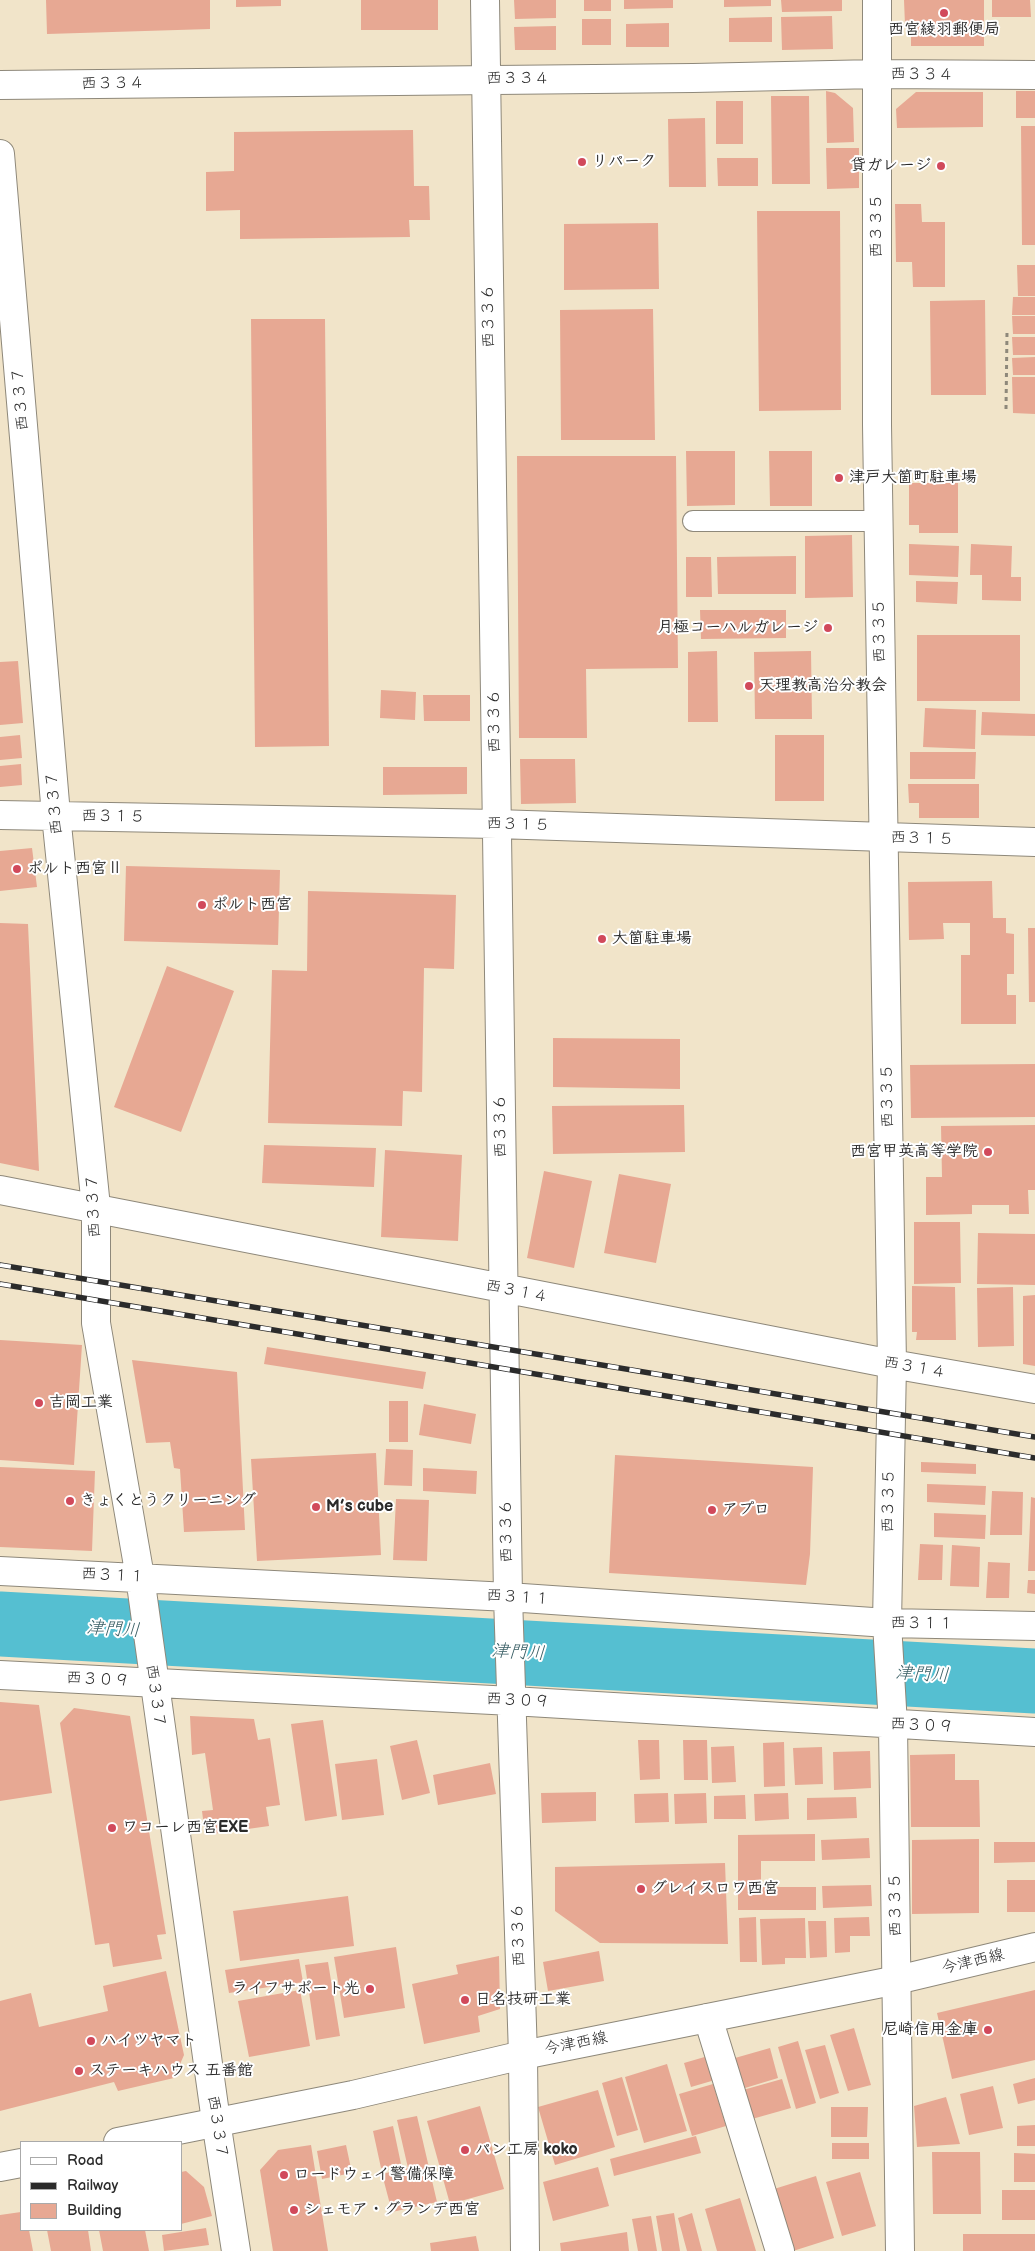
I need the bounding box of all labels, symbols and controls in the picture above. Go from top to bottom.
marker: 西宮綾羽郵便局 [938,7,950,19]
place label: 西宮綾羽郵便局 [888,20,1000,40]
street label: 西３３４ [890,65,954,85]
street label: 西３３４ [486,69,550,89]
street label: 西３３４ [81,74,145,94]
place label: リパーク [592,152,656,172]
marker: リパーク [576,156,588,168]
place label: 貸ガレージ [850,156,931,176]
marker: 貸ガレージ [935,160,947,172]
street label: 西３３５ [867,194,887,258]
street label: 西３３６ [479,284,499,348]
street label: 西３３７ [9,366,33,432]
place label: 津戸大箇町駐車場 [849,468,977,488]
marker: 津戸大箇町駐車場 [833,472,845,484]
street label: 西３３５ [870,599,890,663]
place label: 月極コーハルガレージ [657,618,818,638]
marker: 月極コーハルガレージ [822,622,834,634]
place label: 天理教高治分教会 [759,676,887,696]
marker: 天理教高治分教会 [743,680,755,692]
street label: 西３３６ [485,689,505,753]
street label: 西３３７ [43,770,67,836]
street label: 西３１５ [81,807,145,827]
street label: 西３１５ [486,814,550,836]
street label: 西３１５ [890,828,954,850]
place label: ポルト西宮Ⅱ [27,859,123,879]
marker: ポルト西宮Ⅱ [11,863,23,875]
place label: ポルト西宮 [212,895,292,915]
marker: ポルト西宮 [196,899,208,911]
place label: 大箇駐車場 [612,929,692,949]
marker: 大箇駐車場 [596,933,608,945]
street label: 西３３５ [878,1064,898,1128]
street label: 西３３６ [491,1094,511,1158]
place label: 西宮甲英高等学院 [850,1142,978,1162]
marker: 西宮甲英高等学院 [982,1146,994,1158]
street label: 西３３７ [83,1174,105,1238]
street label: 西３１４ [484,1276,550,1308]
street label: 西３１４ [882,1353,948,1383]
place label: 吉岡工業 [49,1393,113,1413]
marker: 吉岡工業 [33,1397,45,1409]
street label: 西３３５ [879,1469,899,1533]
place label: きょくとうクリーニング [80,1491,256,1511]
marker: きょくとうクリーニング [64,1495,76,1507]
place label: M’s cube [326,1497,393,1517]
street label: 西３３６ [497,1499,517,1563]
place label: アプロ [722,1500,770,1520]
marker: M’s cube [310,1501,322,1513]
marker: アプロ [706,1504,718,1516]
street label: 西３１１ [81,1565,145,1587]
street label: 西３１１ [485,1586,551,1610]
street label: 西３１１ [890,1614,954,1634]
water label: 津門川 [85,1618,141,1642]
water label: 津門川 [490,1641,546,1665]
street label: 西３３７ [141,1663,169,1729]
water label: 津門川 [894,1663,950,1687]
street label: 西３０９ [66,1669,130,1691]
street label: 西３０９ [486,1690,550,1712]
street label: 西３０９ [890,1715,954,1737]
place label: ワコーレ西宮EXE [122,1818,248,1838]
marker: ワコーレ西宮EXE [106,1822,118,1834]
street label: 西３３５ [886,1873,906,1937]
place label: グレイスロワ西宮 [651,1879,779,1899]
marker: グレイスロワ西宮 [635,1883,647,1895]
street label: 西３３６ [508,1903,530,1967]
street label: 今津西線 [940,1945,1006,1979]
place label: ライフサポート光 [232,1979,360,1999]
marker: ライフサポート光 [364,1983,376,1995]
place label: 日名技研工業 [475,1990,571,2010]
marker: 日名技研工業 [459,1994,471,2006]
place label: 尼崎信用金庫 [882,2020,978,2040]
marker: 尼崎信用金庫 [982,2024,994,2036]
street label: 今津西線 [543,2028,609,2060]
place label: ハイツヤマト [101,2031,197,2051]
marker: ハイツヤマト [85,2035,97,2047]
place label: ステーキハウス 五番館 [89,2061,253,2081]
marker: ステーキハウス 五番館 [73,2065,85,2077]
street label: 西３３７ [203,2094,231,2160]
place label: パン工房 koko [475,2140,578,2160]
legend [20,2141,182,2231]
marker: パン工房 koko [459,2144,471,2156]
text: Road [67,2151,103,2170]
place label: ロードウェイ警備保障 [294,2165,454,2185]
marker: ロードウェイ警備保障 [278,2169,290,2181]
text: Railway [67,2176,118,2195]
place label: シェモア・グランデ西宮 [304,2200,480,2220]
text: Building [67,2201,122,2220]
marker: シェモア・グランデ西宮 [288,2204,300,2216]

